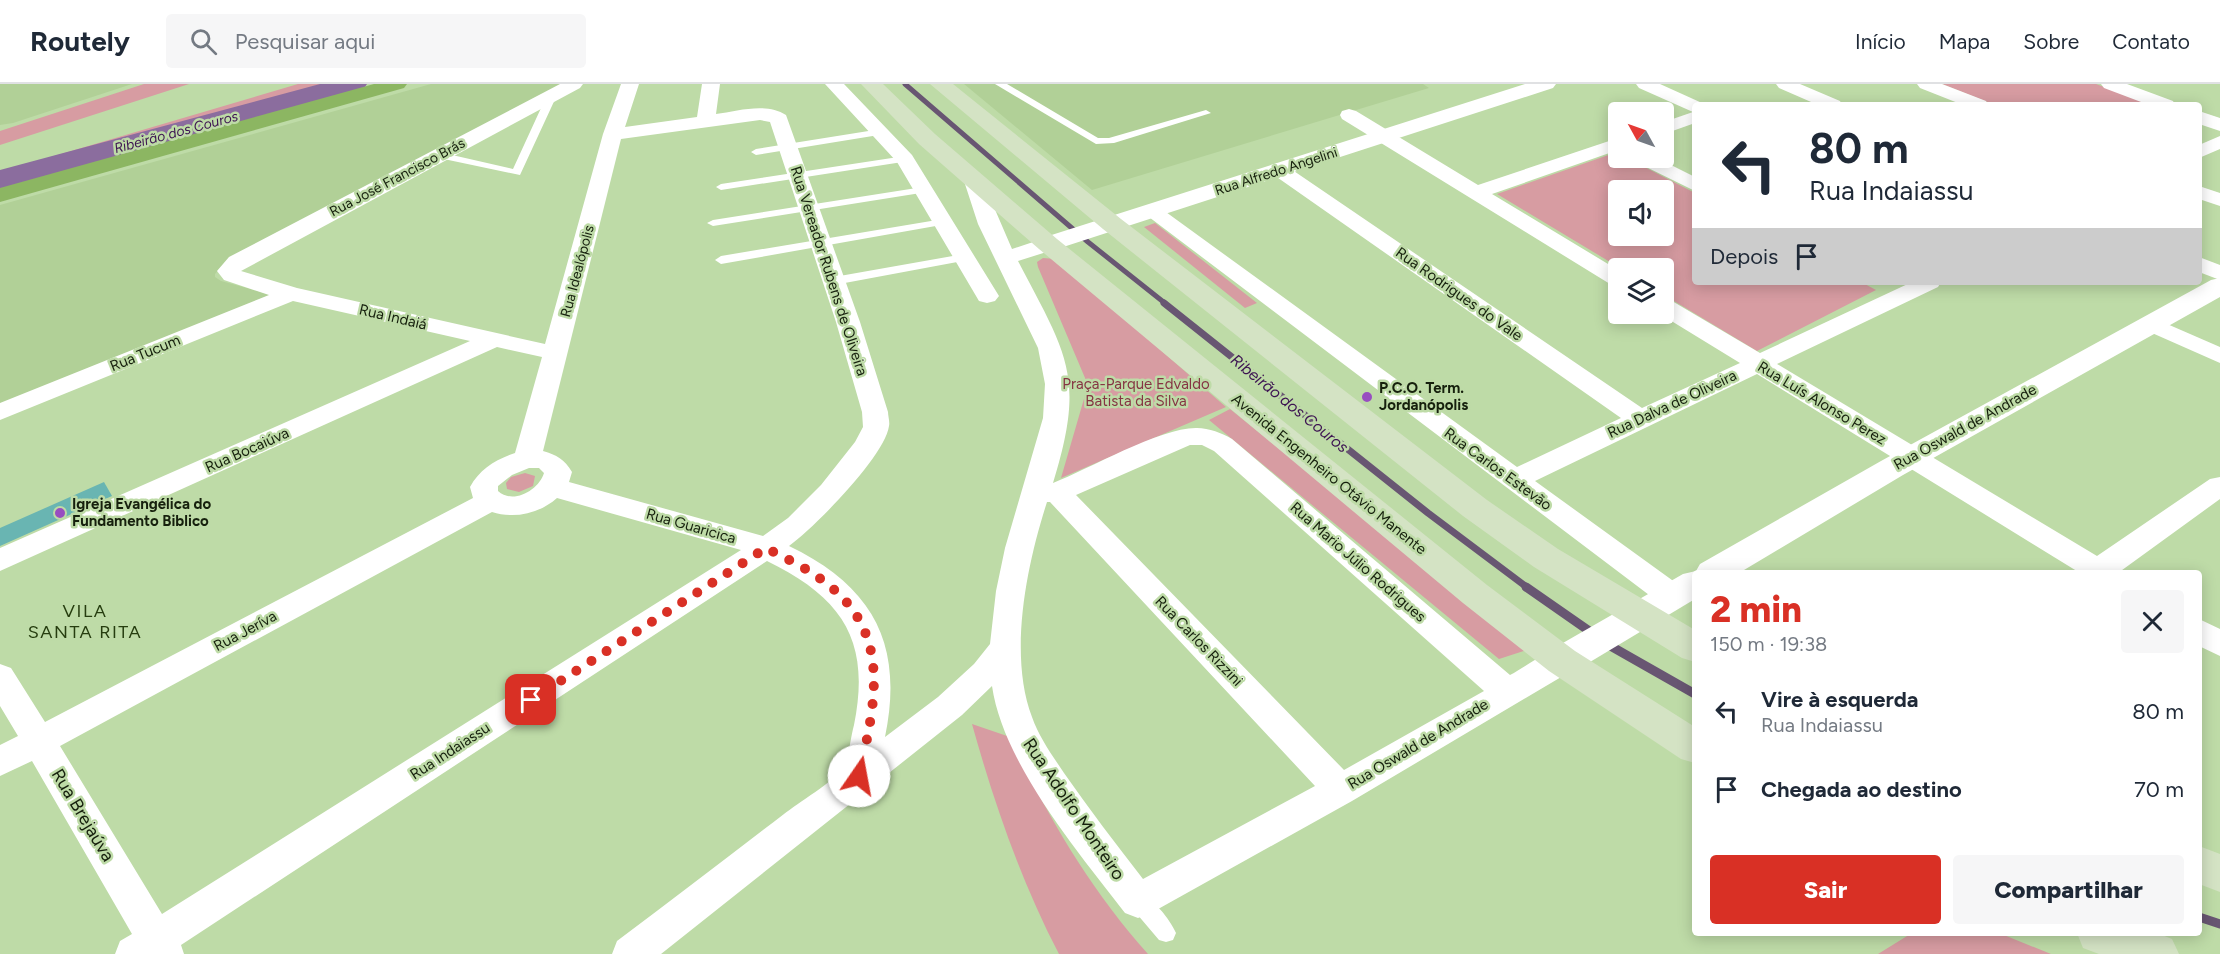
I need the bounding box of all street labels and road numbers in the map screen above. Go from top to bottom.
street label: Rua José Francisco Brás [327,135,468,220]
street label: Rua Alfredo Angelini [1213,144,1339,199]
street label: Rua Vereador Rubens de Oliveira [787,164,871,378]
street label: Rua Idealópolis [557,223,598,319]
street label: Rua Rodrigues do Vale [1392,243,1526,345]
street label: Rua Indaiá [357,300,429,334]
street label: Rua Tucum [107,331,183,375]
street label: Rua Luís Alonso Perez [1754,357,1890,449]
street label: Rua Dalva de Oliveira [1605,366,1739,442]
street label: Rua Oswald de Andrade [1890,380,2040,474]
street label: Avenida Engenheiro Otávio Manente [1228,390,1430,558]
street label: Rua Bocaiúva [202,424,292,476]
street label: Rua Carlos Estevão [1441,424,1556,514]
street label: Rua Mario Júlio Rodrigues [1287,498,1429,626]
street label: Rua Guaricica [644,505,738,547]
street label: Rua Carlos Rizzini [1151,592,1247,690]
street label: Rua Jeríva [210,607,280,655]
street label: Rua Oswald de Andrade [1345,695,1491,793]
street label: Rua Indaiassu [407,719,493,783]
street label: Rua Adolfo Monteiro [1018,734,1130,884]
street label: Rua Brejaúva [47,765,119,865]

